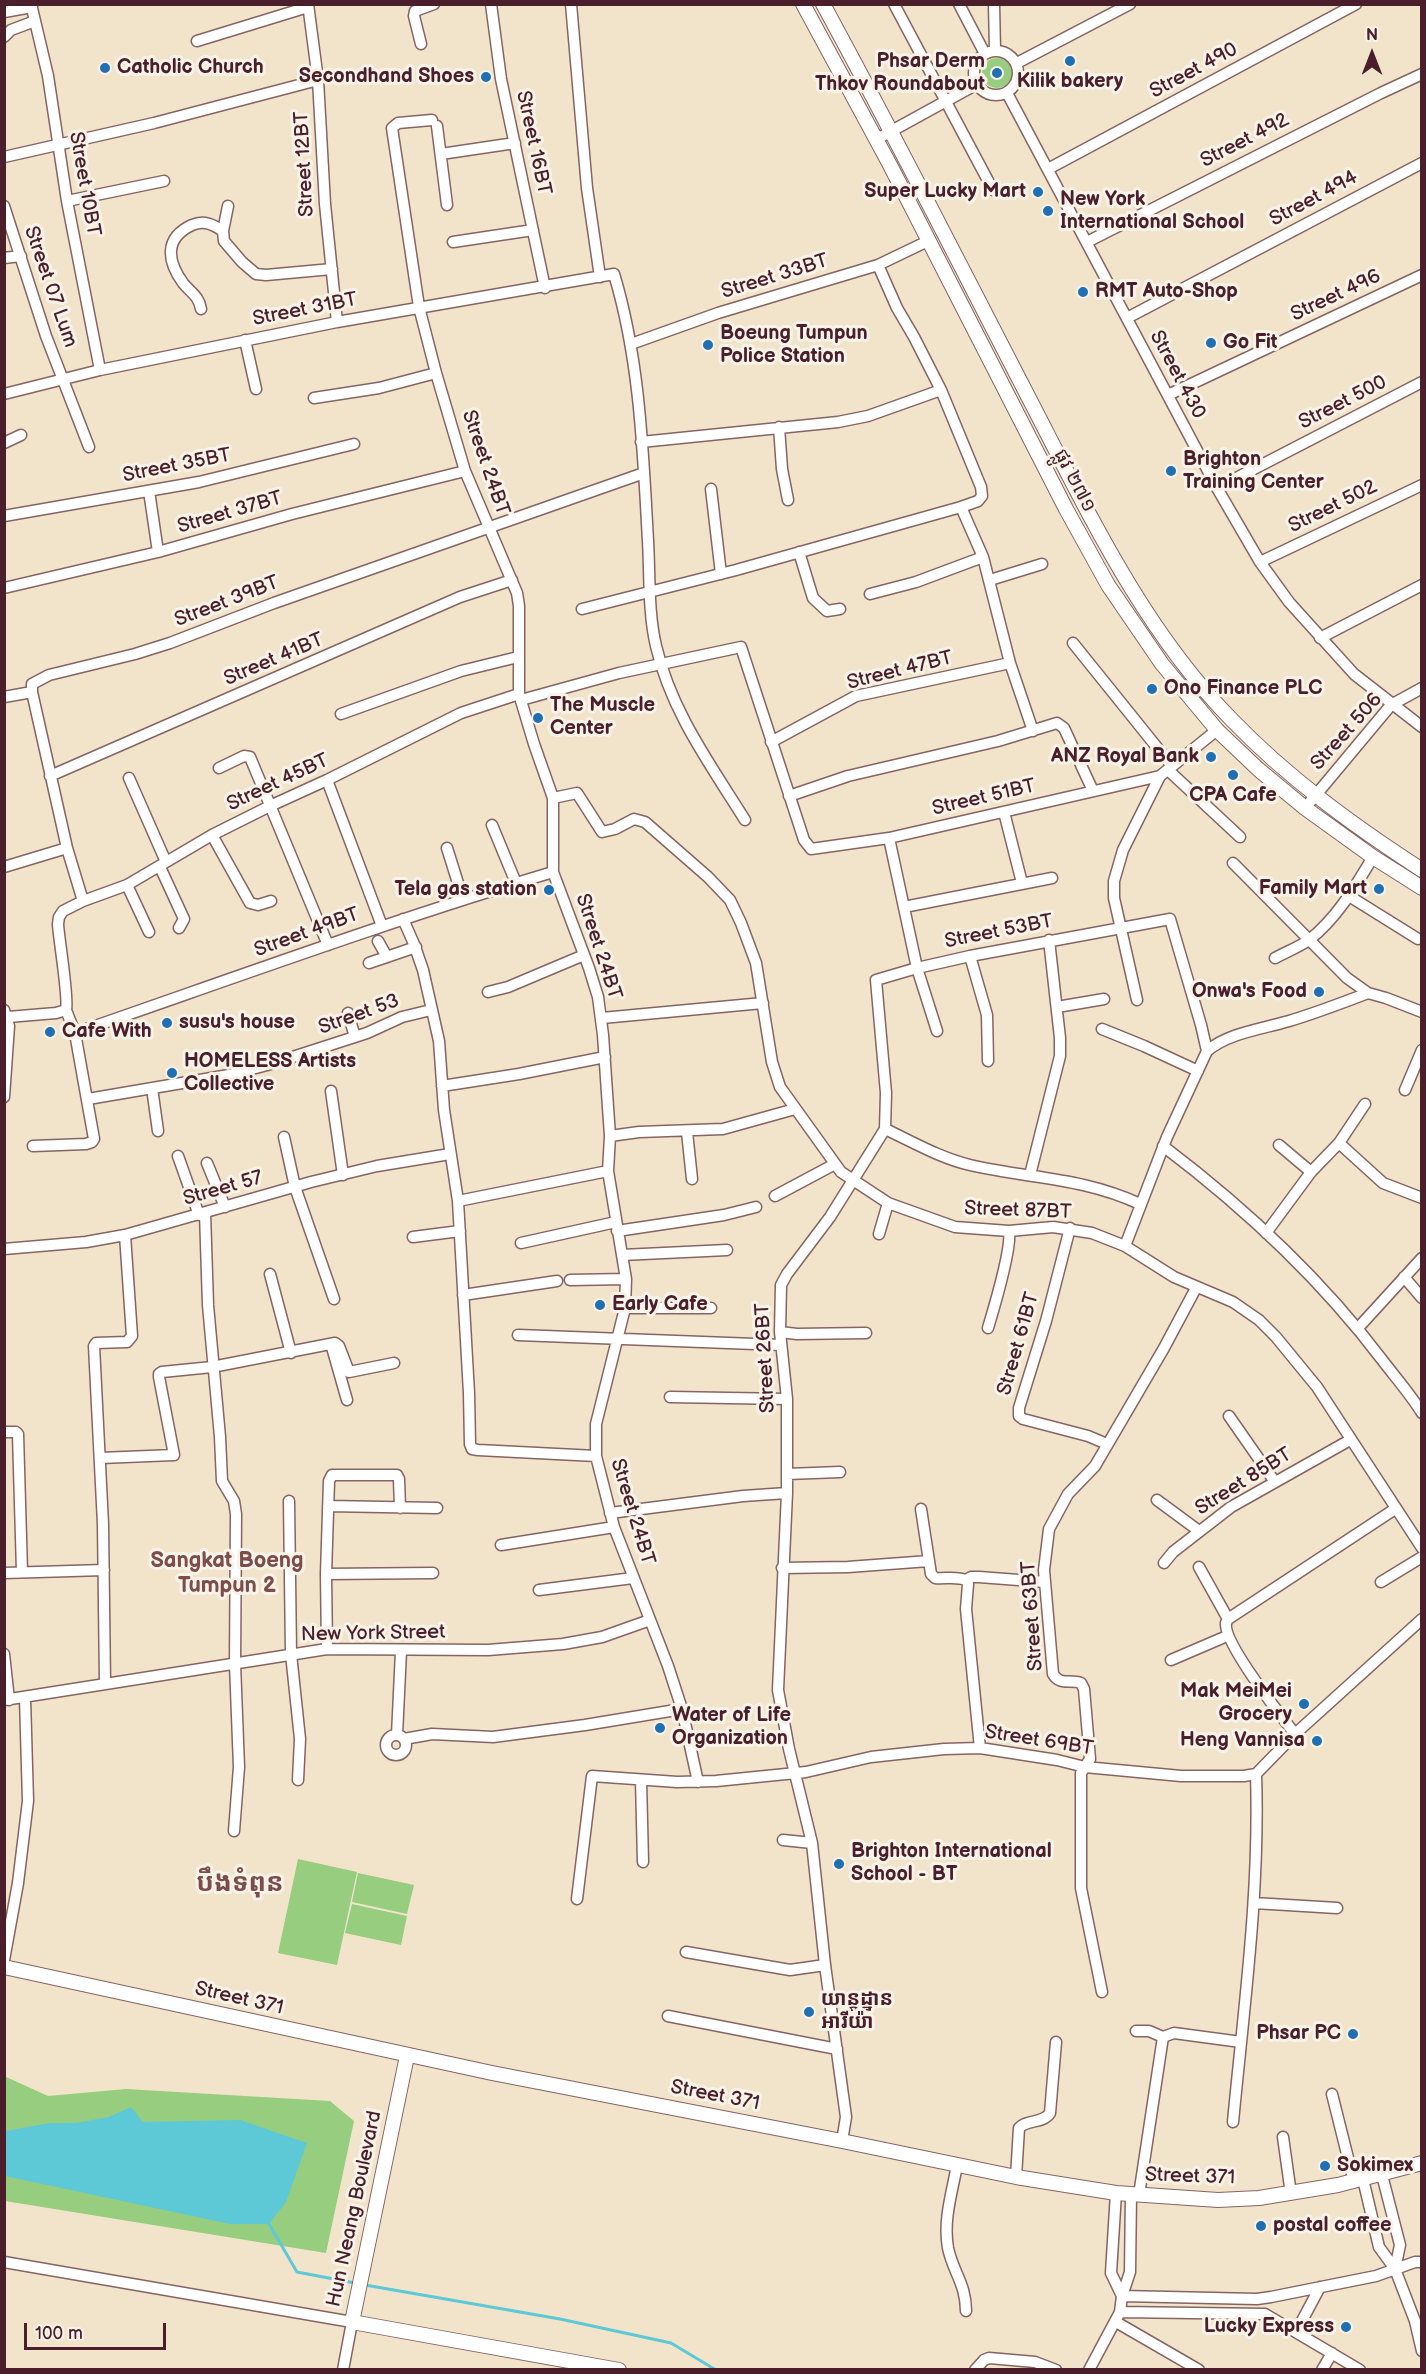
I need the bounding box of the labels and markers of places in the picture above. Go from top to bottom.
place label: Phsar Derm Thkov Roundabout [815,50,985,97]
marker: Kilik bakery [1063,54,1077,68]
place label: Catholic Church [117,56,264,80]
marker: Catholic Church [98,61,112,75]
place label: Secondhand Shoes [299,65,474,89]
marker: Phsar Derm Thkov Roundabout [990,66,1004,80]
marker: Secondhand Shoes [479,70,493,84]
place label: Kilik bakery [1017,70,1123,94]
place label: Super Lucky Mart [864,180,1026,204]
marker: Super Lucky Mart [1031,185,1045,199]
place label: New York International School [1060,188,1244,235]
marker: New York International School [1041,204,1055,218]
place label: RMT Auto-Shop [1095,280,1238,304]
marker: RMT Auto-Shop [1076,285,1090,299]
place label: Boeung Tumpun Police Station [720,322,868,369]
place label: Go Fit [1223,331,1277,355]
marker: Go Fit [1204,336,1218,350]
marker: Boeung Tumpun Police Station [701,338,715,352]
place label: Brighton Training Center [1183,448,1324,495]
marker: Brighton Training Center [1164,464,1178,478]
place label: Ono Finance PLC [1164,677,1322,701]
marker: Ono Finance PLC [1145,682,1159,696]
place label: The Muscle Center [550,694,655,741]
marker: The Muscle Center [531,711,545,725]
place label: ANZ Royal Bank [1051,745,1199,769]
marker: ANZ Royal Bank [1204,750,1218,764]
marker: CPA Cafe [1226,768,1240,782]
place label: CPA Cafe [1189,784,1277,808]
place label: Family Mart [1259,877,1367,901]
place label: Tela gas station [395,878,537,902]
marker: Family Mart [1372,882,1386,896]
marker: Tela gas station [542,883,556,897]
place label: Onwa's Food [1192,980,1307,1004]
marker: Onwa's Food [1312,985,1326,999]
place label: susu's house [179,1011,295,1035]
marker: susu's house [160,1016,174,1030]
place label: Cafe With [62,1020,152,1044]
marker: Cafe With [43,1025,57,1039]
place label: HOMELESS Artists Collective [184,1050,356,1097]
marker: HOMELESS Artists Collective [165,1066,179,1080]
place label: Early Cafe [612,1293,708,1317]
marker: Early Cafe [593,1298,607,1312]
place label: Mak MeiMei Grocery [1180,1680,1292,1727]
marker: Mak MeiMei Grocery [1297,1697,1311,1711]
place label: Water of Life Organization [672,1704,791,1751]
marker: Water of Life Organization [653,1721,667,1735]
place label: Heng Vannisa [1180,1729,1305,1753]
marker: Heng Vannisa [1310,1734,1324,1748]
place label: Brighton International School - BT [851,1840,1052,1887]
marker: Brighton International School - BT [832,1857,846,1871]
place label: យាន្ដដ្ឋាន អារីយ៉ា [821,1988,893,2035]
marker: យាន្ដដ្ឋាន អារីយ៉ា [802,2005,816,2019]
place label: Phsar PC [1256,2022,1341,2046]
marker: Phsar PC [1346,2027,1360,2041]
place label: Sokimex [1337,2154,1413,2178]
marker: Sokimex [1318,2159,1332,2173]
place label: postal coffee [1273,2214,1391,2238]
marker: postal coffee [1254,2219,1268,2233]
place label: Lucky Express [1204,2315,1334,2339]
marker: Lucky Express [1339,2320,1353,2334]

